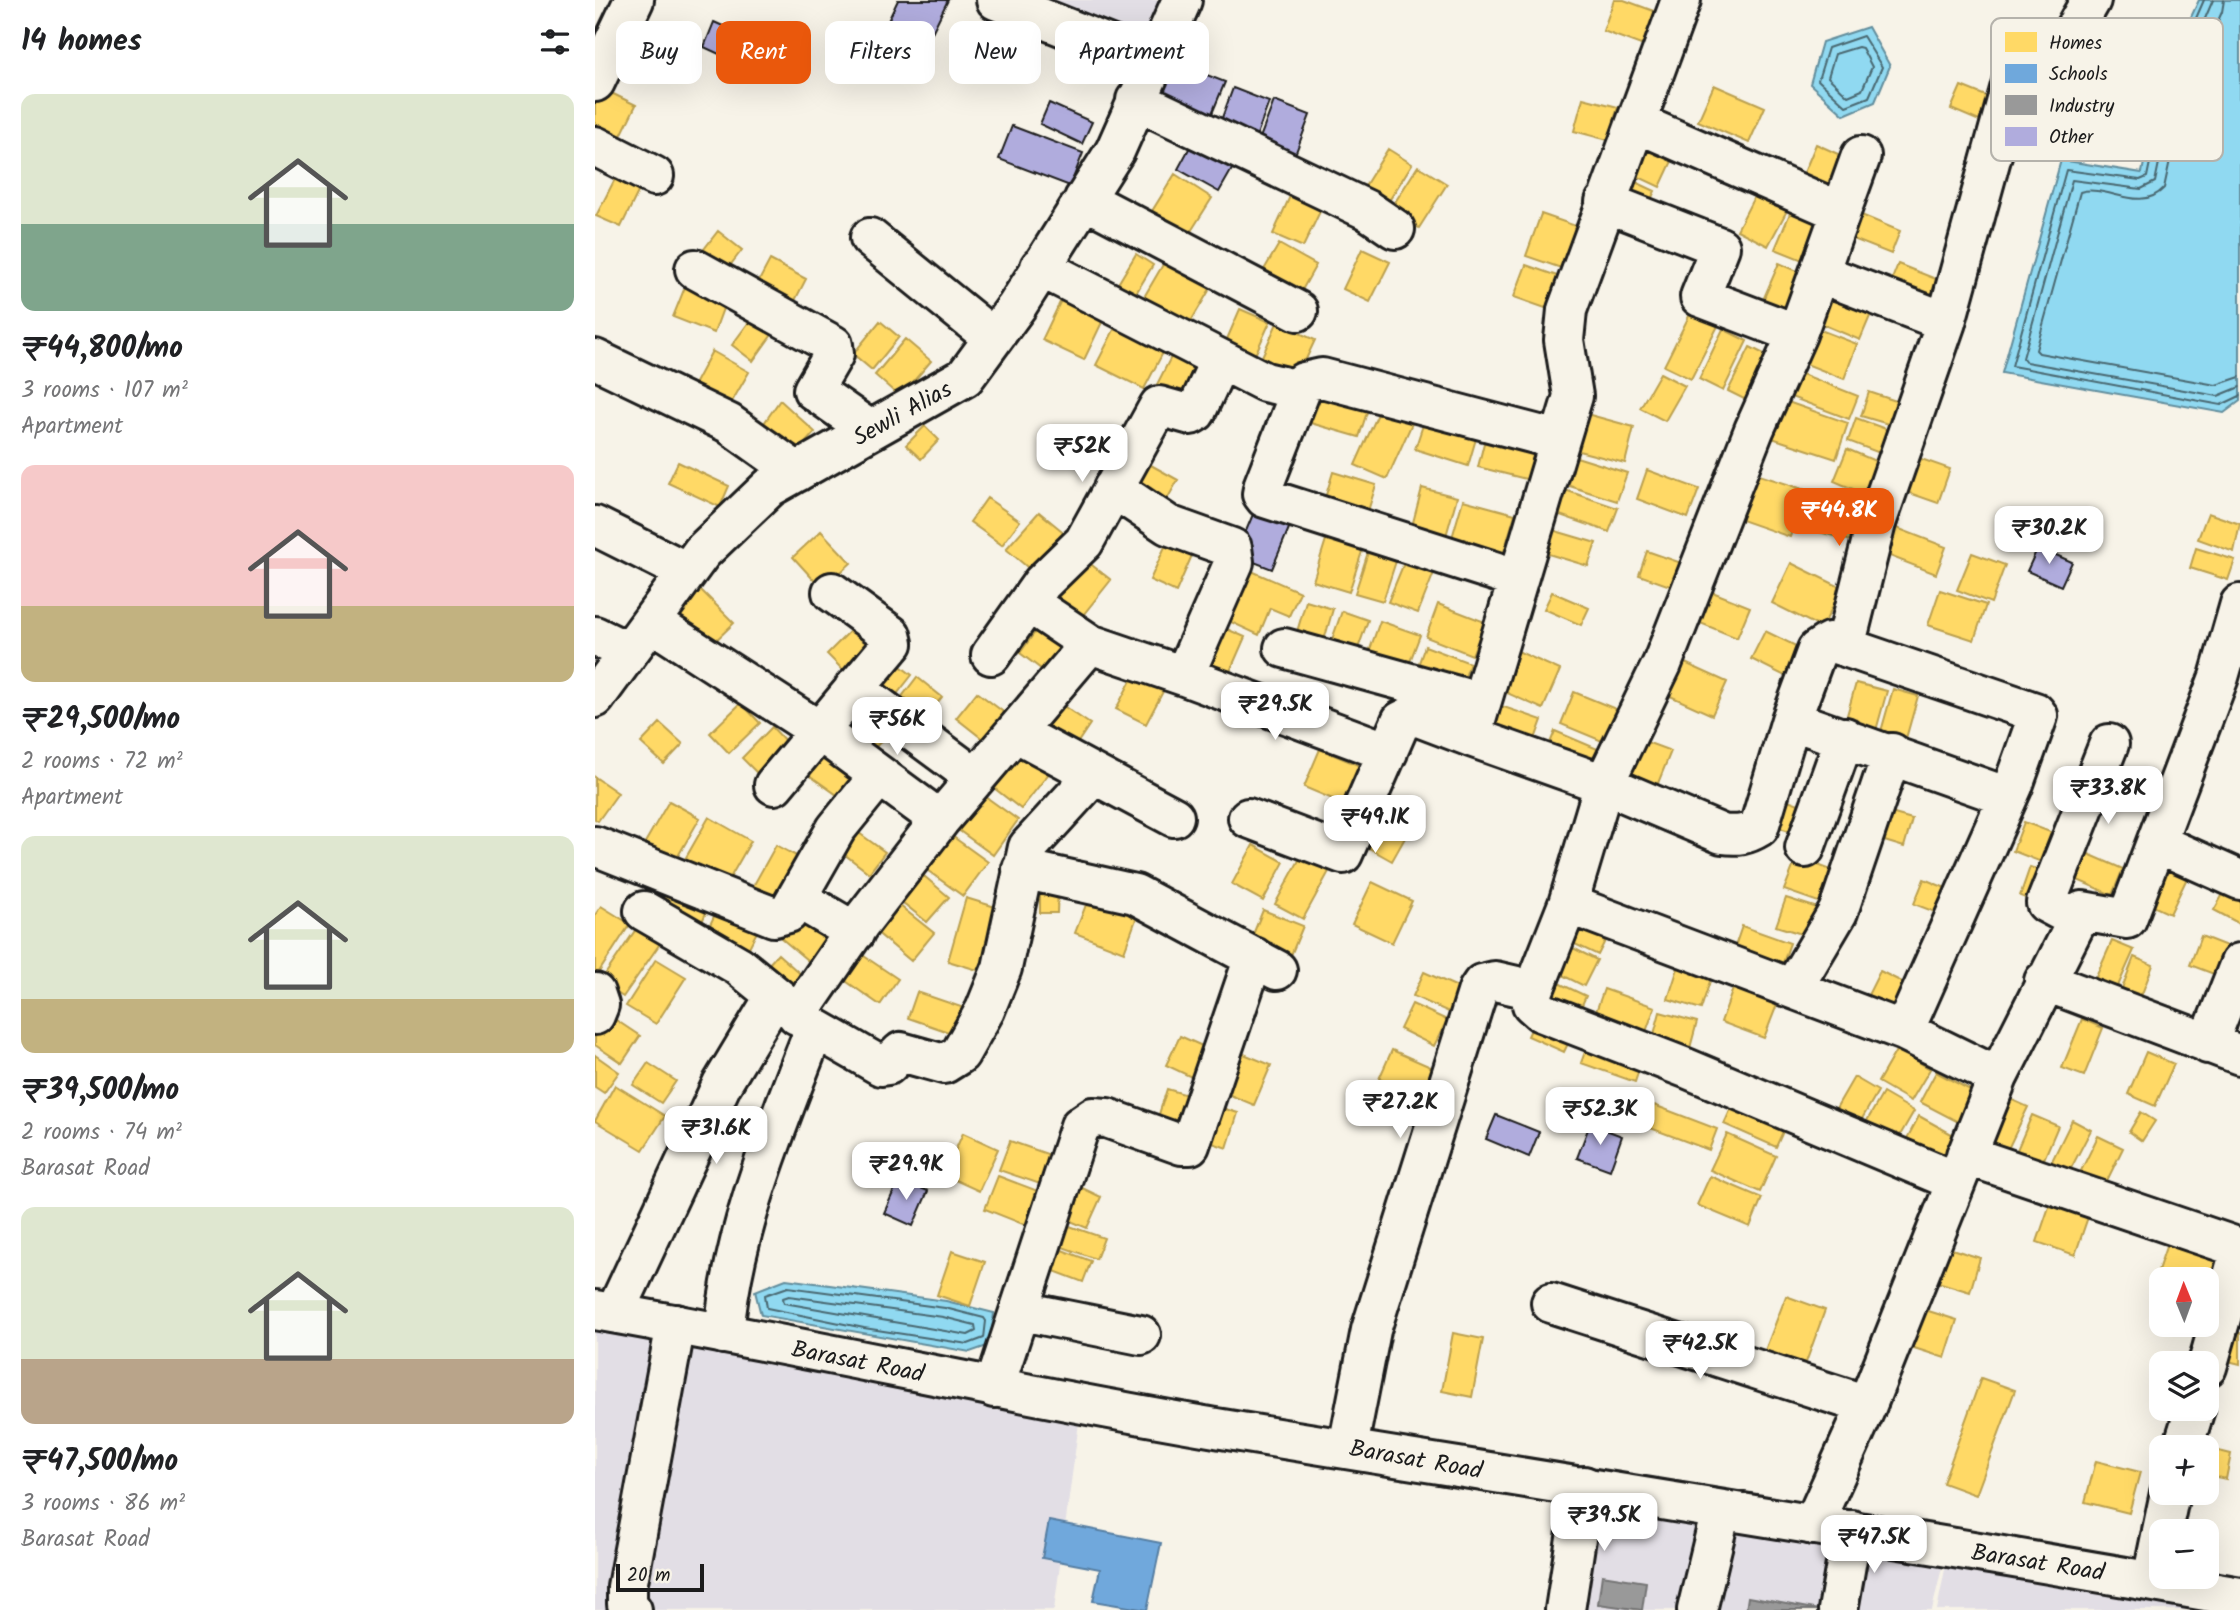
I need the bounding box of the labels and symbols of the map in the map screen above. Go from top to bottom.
legend [1991,18,2223,161]
text: Homes [2049,29,2102,59]
text: Schools [2049,60,2108,90]
text: Industry [2049,92,2115,122]
text: Other [2049,123,2095,153]
street label: Sewli Alias [846,371,960,458]
pin: ₹52K [1041,424,1123,484]
pin: ₹44.8K [1782,489,1896,548]
pin: ₹30.2K [1992,506,2106,566]
pin: ₹29.5K [1218,682,1332,742]
pin: ₹56K [856,698,938,757]
pin: ₹33.8K [2051,766,2165,826]
pin: ₹49.1K [1318,796,1432,855]
pin: ₹27.2K [1343,1080,1457,1140]
pin: ₹52.3K [1543,1088,1657,1147]
pin: ₹31.6K [659,1106,773,1166]
pin: ₹29.9K [849,1142,963,1202]
north arrow [2149,1267,2219,1337]
pin: ₹42.5K [1643,1322,1757,1381]
street label: Barasat Road [788,1331,928,1395]
street label: Barasat Road [1346,1430,1486,1492]
pin: ₹39.5K [1547,1494,1661,1553]
pin: ₹47.5K [1817,1516,1931,1575]
street label: Barasat Road [1968,1534,2108,1593]
scale bar [616,1561,703,1593]

